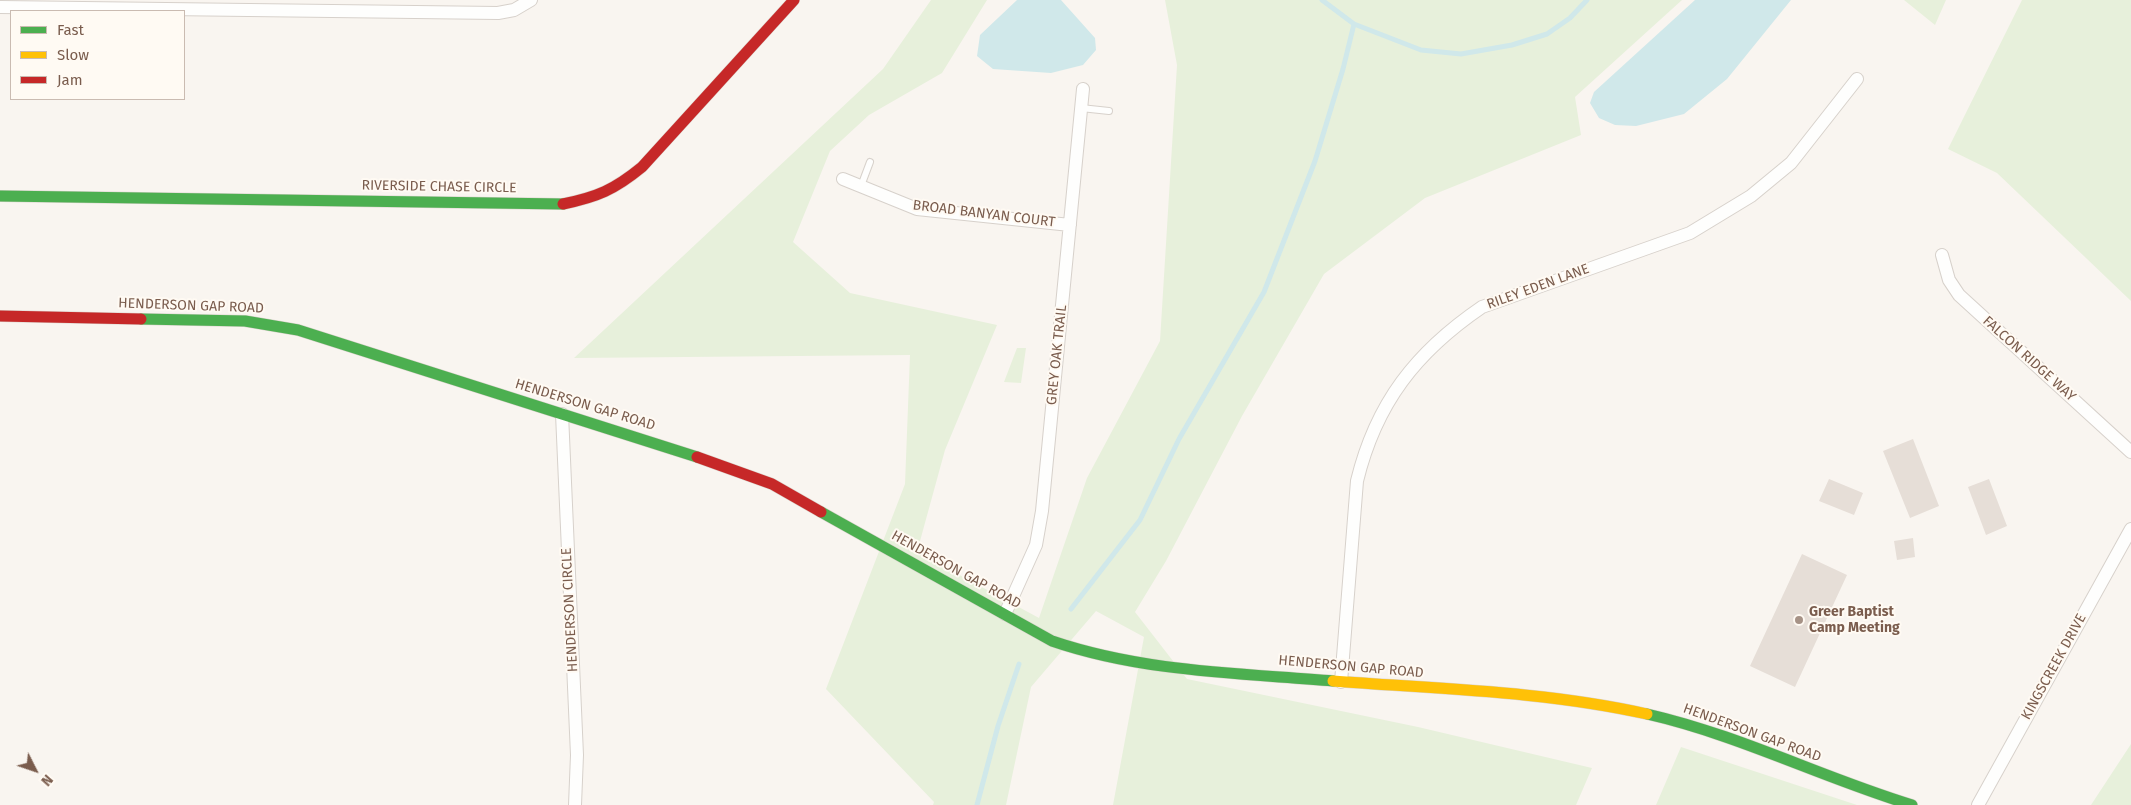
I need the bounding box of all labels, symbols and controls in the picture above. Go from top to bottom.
legend [10,10,185,100]
text: Fast [57,21,84,39]
text: Slow [57,46,89,64]
text: Jam [57,71,83,89]
street label: RIVERSIDE CHASE CIRCLE [361,177,517,197]
street label: BROAD BANYAN COURT [912,197,1056,231]
street label: RILEY EDEN LANE [1485,261,1591,313]
street label: HENDERSON GAP ROAD [118,295,264,317]
street label: GREY OAK TRAIL [1043,304,1071,406]
street label: FALCON RIDGE WAY [1979,313,2079,405]
street label: HENDERSON GAP ROAD [513,376,657,434]
street label: HENDERSON GAP ROAD [888,527,1024,613]
street label: HENDERSON CIRCLE [558,547,582,673]
place label: Greer Baptist Camp Meeting [1809,604,1900,636]
street label: KINGSCREEK DRIVE [2018,611,2090,723]
marker: Greer Baptist Camp Meeting [1793,614,1805,626]
street label: HENDERSON GAP ROAD [1278,652,1424,682]
street label: HENDERSON GAP ROAD [1681,700,1823,766]
north arrow [10,745,60,795]
text: N [37,771,56,789]

